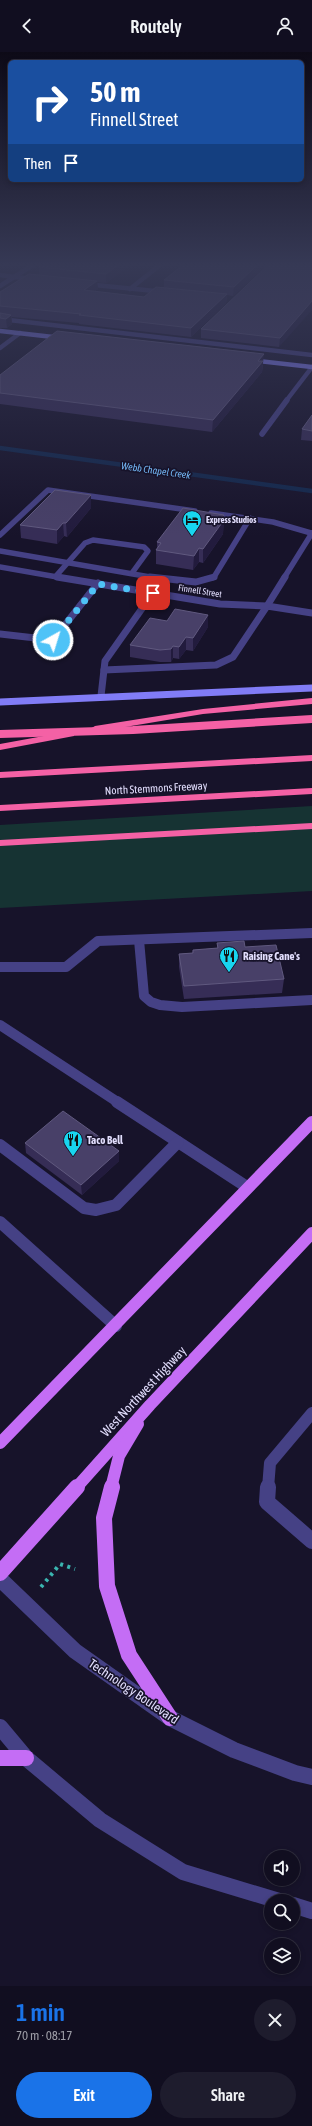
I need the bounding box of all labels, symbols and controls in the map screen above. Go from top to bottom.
icon: back [16,15,38,37]
icon: person [274,15,296,37]
text: Routely [130,16,182,37]
icon: right [24,76,76,128]
text: 50 m [90,76,140,108]
text: Finnell Street [90,109,179,130]
icon: arrive [60,152,82,174]
text: Then [24,155,52,172]
water label: Webb Chapel Creek [120,460,192,481]
hotel icon: Express Studios [181,509,203,537]
place label: Express Studios [206,515,257,525]
pin [136,576,170,610]
icon: arrive [142,582,164,604]
street label: Finnell Street [177,583,223,599]
position arrow [32,619,74,661]
street label: North Stemmons Freeway [104,779,208,797]
restaurant icon: Raising Cane's [218,945,240,973]
place label: Raising Cane's [243,950,300,962]
restaurant icon: Taco Bell [62,1129,84,1157]
place label: Taco Bell [87,1134,124,1146]
street label: West Northwest Highway [98,1343,189,1439]
street label: Technology Boulevard [86,1656,182,1727]
map controls [264,1850,300,1974]
button: sound [264,1850,300,1886]
button: search [264,1894,300,1930]
button: layers [264,1938,300,1974]
text: 1 min [16,1999,65,2026]
button: close [254,1999,296,2041]
text: 70 m · 08:17 [16,2028,72,2043]
button: Exit [16,2072,152,2118]
button: Share [160,2072,296,2118]

